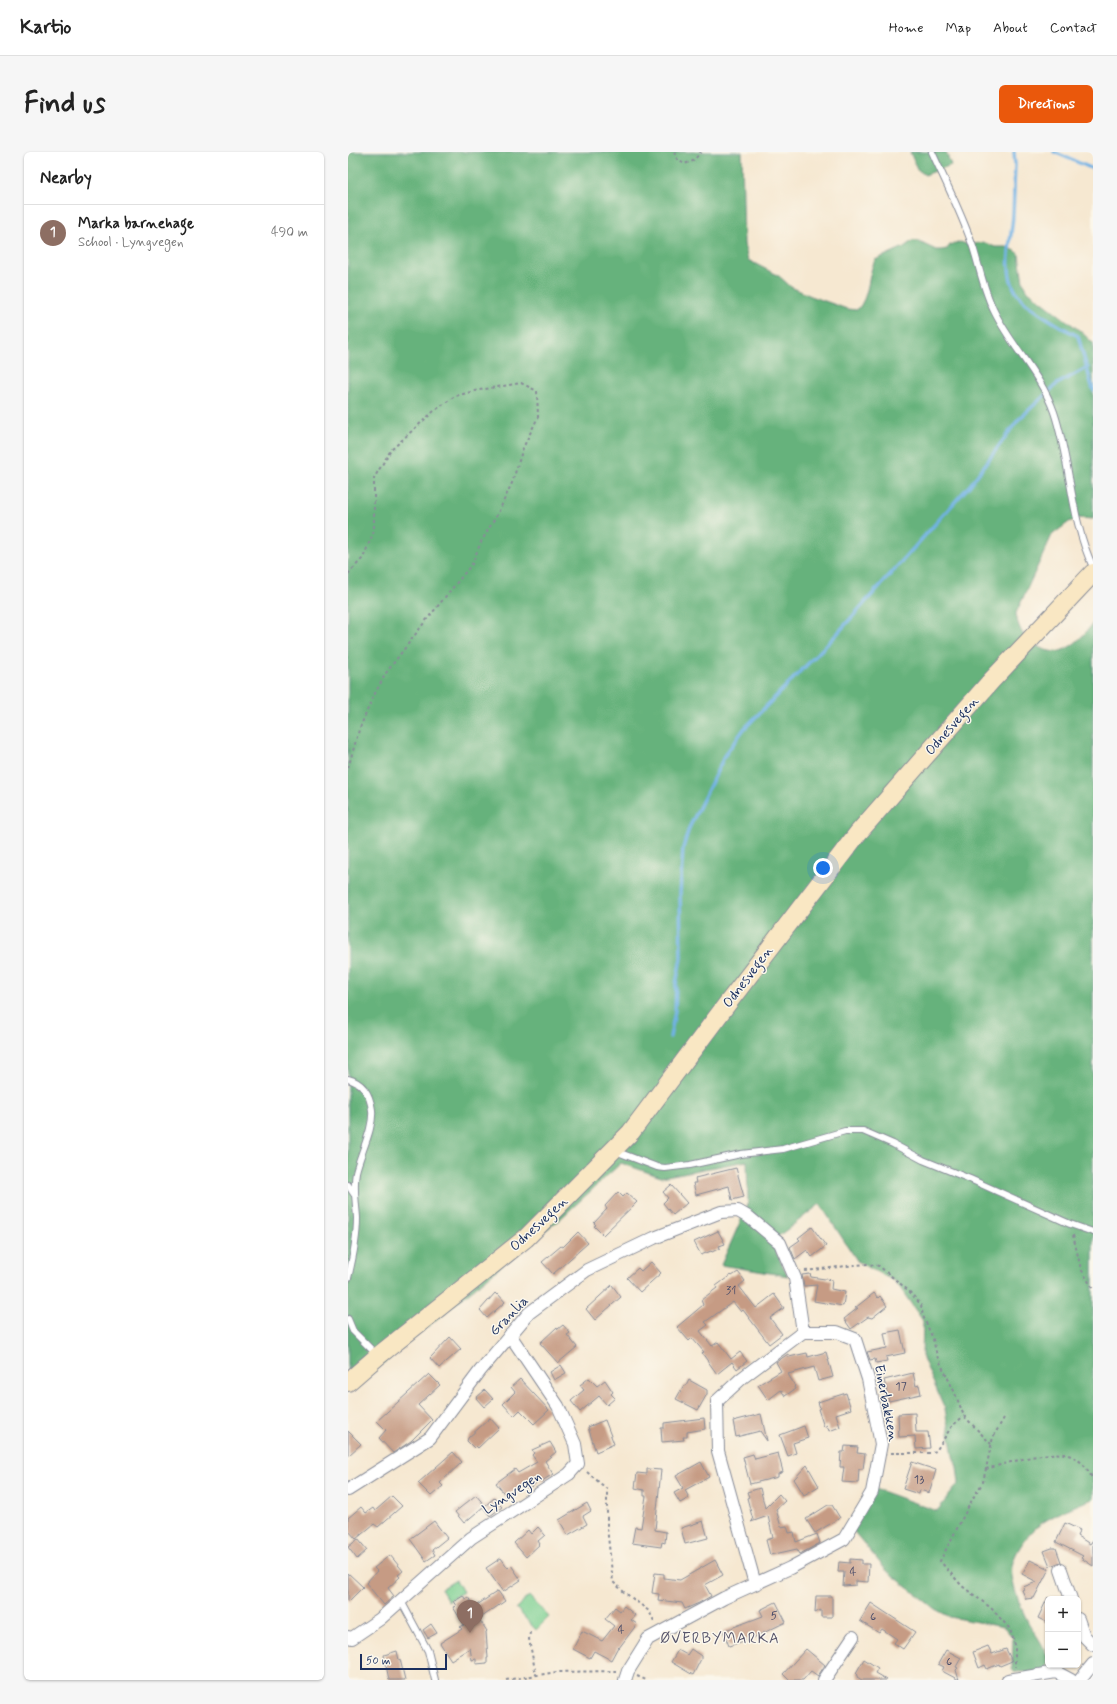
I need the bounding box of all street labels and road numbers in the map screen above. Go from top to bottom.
street label: Odnesvegen [921,693,984,761]
street label: Odnesvegen [719,943,779,1013]
street label: Odnesvegen [506,1193,573,1257]
street label: Granlia [486,1292,532,1340]
street label: Einerbakken [870,1363,902,1443]
street label: Lyngvegen [479,1467,545,1520]

